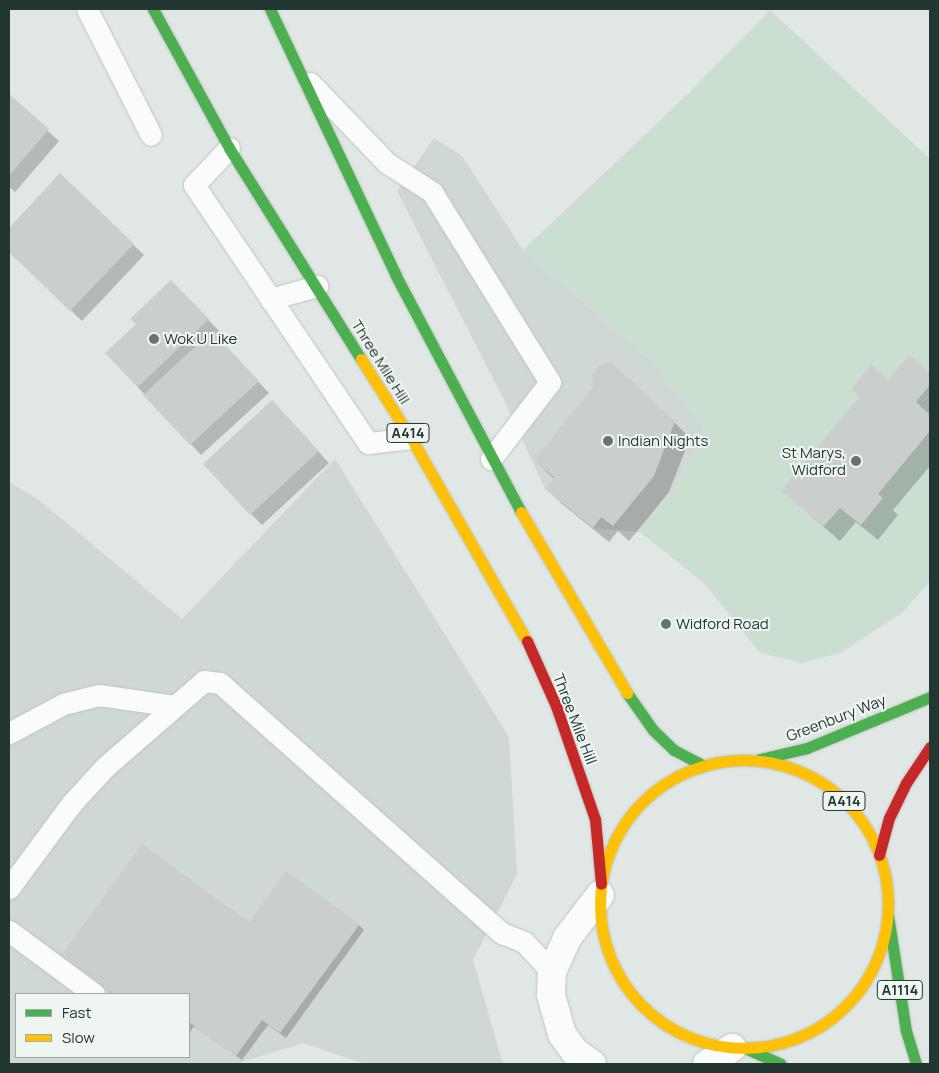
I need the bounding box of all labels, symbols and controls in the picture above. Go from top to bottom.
street label: Three Mile Hill [348,317,414,407]
place label: Wok U Like [164,330,237,348]
marker: Wok U Like [148,333,160,345]
road number: A414 [386,422,430,444]
place label: Indian Nights [618,432,708,450]
marker: Indian Nights [602,435,614,447]
place label: St Marys, Widford [782,443,846,478]
marker: St Marys, Widford [850,455,862,467]
place label: Widford Road [676,615,769,633]
marker: Widford Road [660,618,672,630]
street label: Three Mile Hill [549,671,601,767]
street label: Greenbury Way [784,691,888,745]
road number: A414 [822,789,866,812]
road number: A1114 [876,978,924,1002]
legend [15,993,190,1058]
text: Fast [62,1002,91,1023]
text: Slow [62,1027,95,1048]

